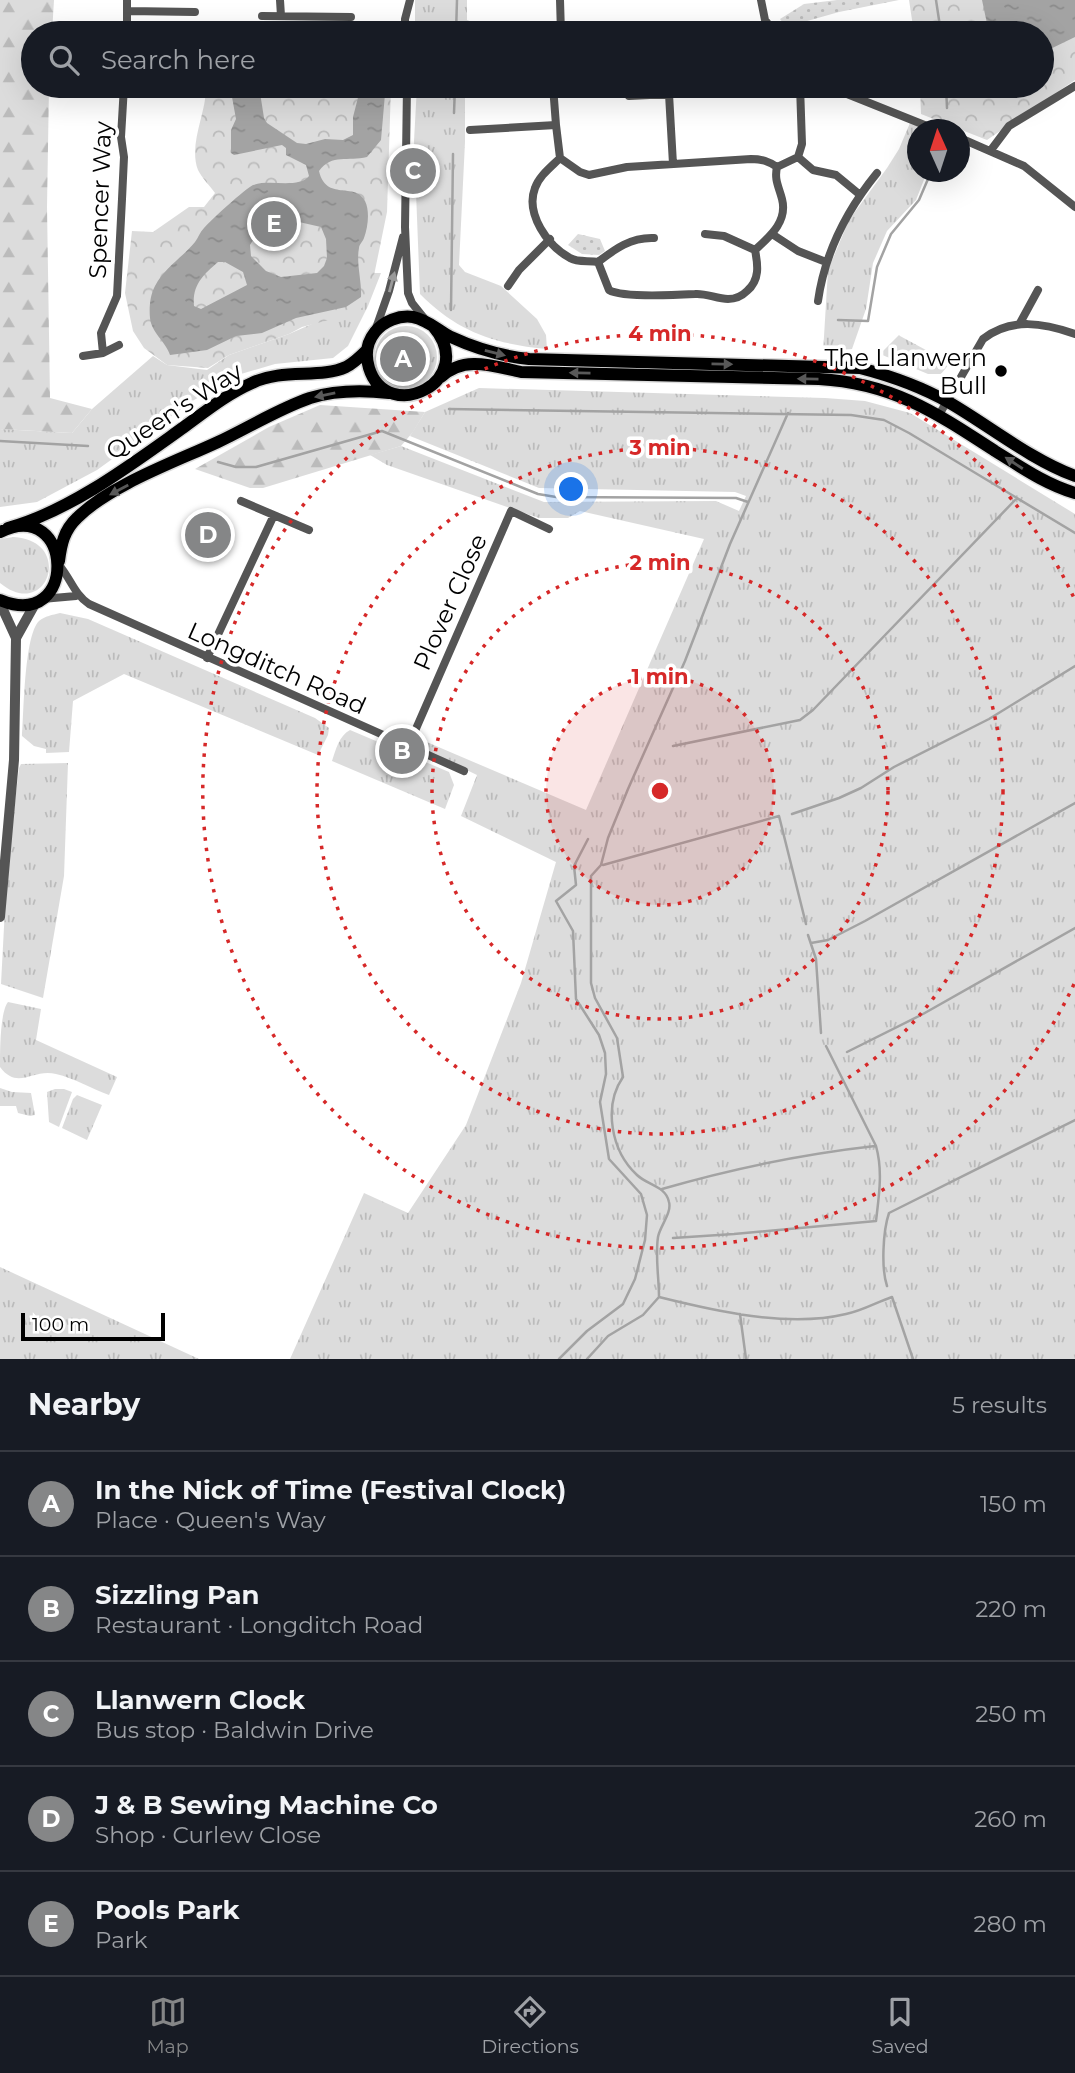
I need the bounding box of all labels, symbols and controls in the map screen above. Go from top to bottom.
search box [21,21,1054,98]
icon: search [45,41,83,79]
text: Search here [101,44,256,76]
north arrow [907,119,970,182]
street label: Spencer Way [83,121,117,279]
pin: C [390,145,436,197]
pin: E [251,198,297,250]
one-way arrow [387,271,397,292]
text: 4 min [628,321,692,346]
pin: A [380,333,426,385]
place label: The Llanwern Bull [825,343,987,400]
one-way arrow [484,348,506,359]
street label: Queen's Way [101,356,247,466]
one-way arrow [711,358,733,370]
marker: The Llanwern Bull [993,363,1009,379]
one-way arrow [569,368,591,379]
one-way arrow [796,373,818,385]
one-way arrow [314,389,336,400]
text: 3 min [628,435,691,460]
one-way arrow [1005,456,1023,470]
your location [554,472,588,506]
one-way arrow [109,484,129,495]
pin: D [185,509,231,561]
street label: Plover Close [407,529,493,675]
text: 2 min [629,550,691,575]
street label: Longditch Road [183,616,371,720]
text: 1 min [631,664,689,689]
pin: B [379,725,425,777]
centre of rings [648,779,672,803]
scale bar [21,1310,164,1342]
text: 100 m [32,1313,89,1336]
text: Nearby [28,1386,140,1423]
text: 5 results [952,1391,1047,1419]
text: In the Nick of Time (Festival Clock) [95,1474,566,1506]
text: A [42,1490,60,1518]
text: 150 m [980,1490,1047,1518]
text: Place · Queen's Way [95,1506,326,1534]
text: Sizzling Pan [95,1579,260,1611]
text: B [42,1595,60,1623]
text: 220 m [975,1595,1047,1623]
text: Restaurant · Longditch Road [95,1611,423,1639]
text: Llanwern Clock [95,1684,305,1716]
text: C [43,1700,59,1728]
text: 250 m [975,1700,1047,1728]
text: Bus stop · Baldwin Drive [95,1716,374,1744]
text: J & B Sewing Machine Co [95,1789,438,1821]
text: D [42,1805,61,1833]
text: 260 m [974,1805,1047,1833]
text: Shop · Curlew Close [95,1821,321,1849]
text: Pools Park [95,1894,240,1926]
text: E [43,1910,59,1938]
text: 280 m [974,1910,1047,1938]
text: Park [95,1926,148,1954]
tab: Map [146,1993,189,2058]
tab: Directions [481,1993,579,2058]
tab: Saved [872,1993,929,2058]

